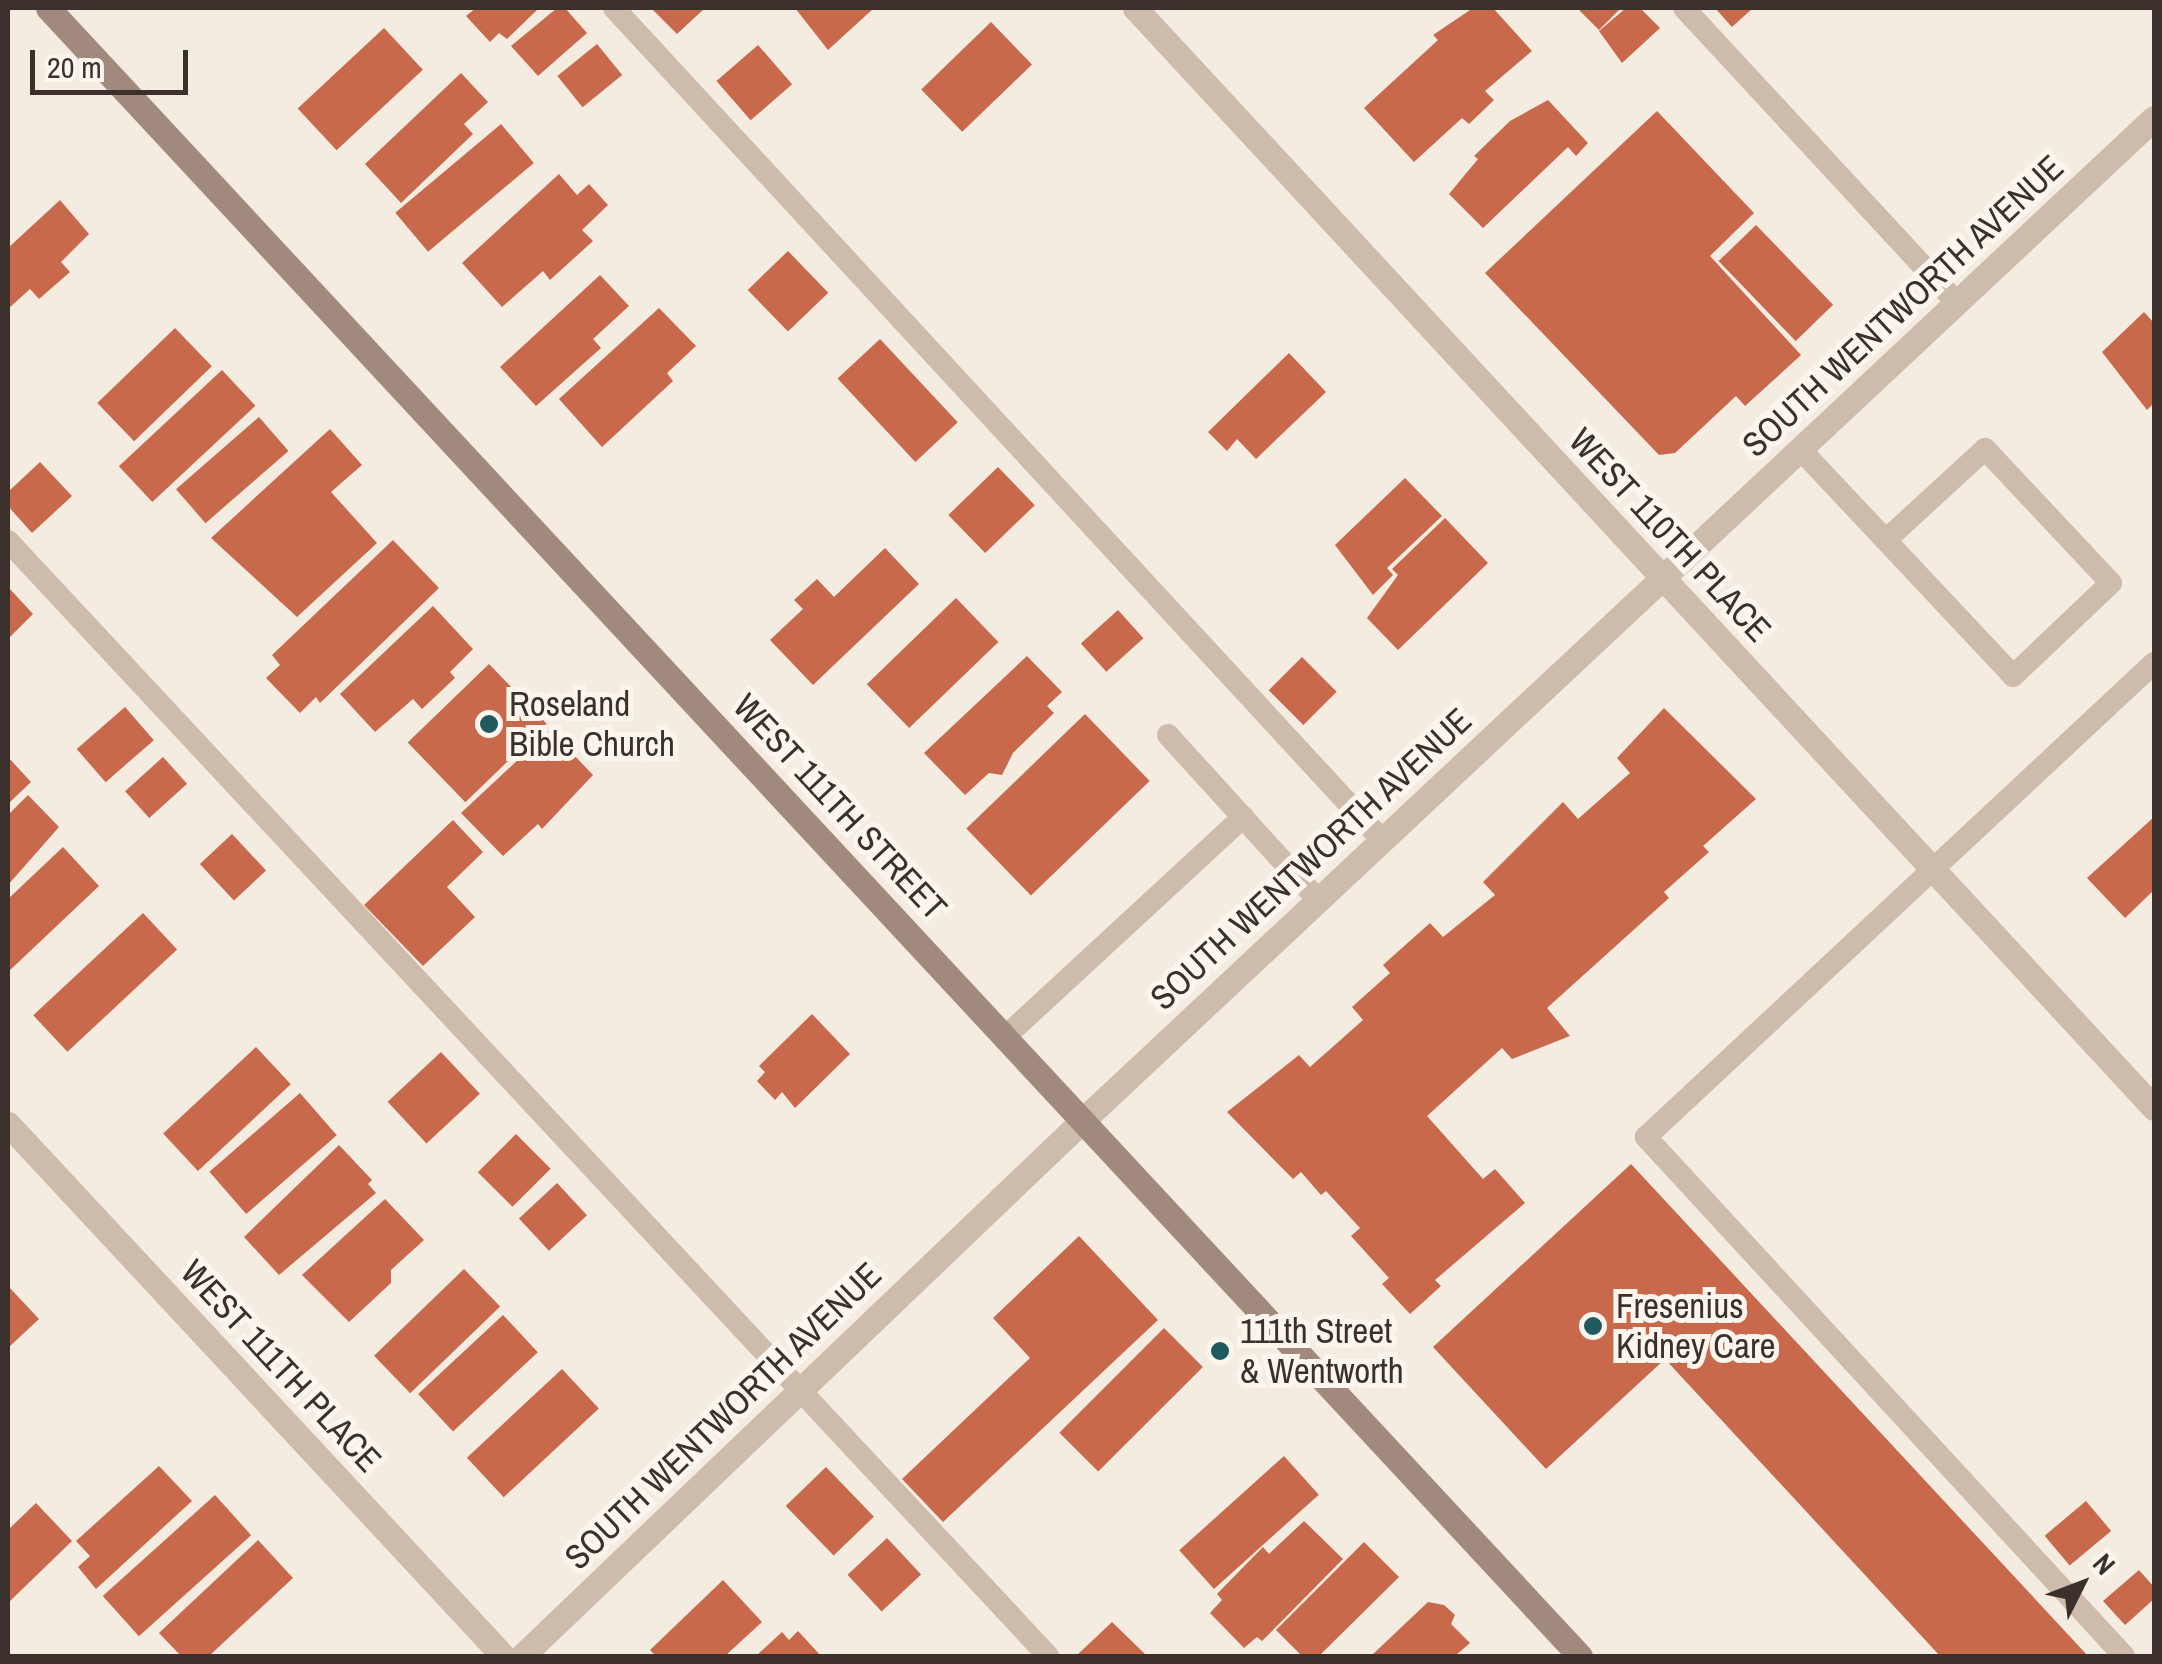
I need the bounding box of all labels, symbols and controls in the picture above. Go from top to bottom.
scale bar [35,30,192,92]
text: 20 m [47,47,102,87]
street label: SOUTH WENTWORTH AVENUE [1733,146,2073,466]
street label: WEST 110TH PLACE [1560,419,1780,651]
place label: Roseland Bible Church [509,683,675,765]
street label: WEST 111TH STREET [724,685,956,929]
street label: SOUTH WENTWORTH AVENUE [1141,699,1481,1019]
marker: Roseland Bible Church [478,713,500,735]
street label: WEST 111TH PLACE [172,1251,390,1481]
street label: SOUTH WENTWORTH AVENUE [556,1253,890,1579]
place label: Fresenius Kidney Care [1616,1285,1776,1367]
place label: 111th Street & Wentworth [1240,1310,1404,1392]
marker: Fresenius Kidney Care [1580,1313,1606,1339]
marker: 111th Street & Wentworth [1209,1340,1231,1362]
north arrow [2032,1534,2132,1634]
text: N [2085,1545,2124,1583]

